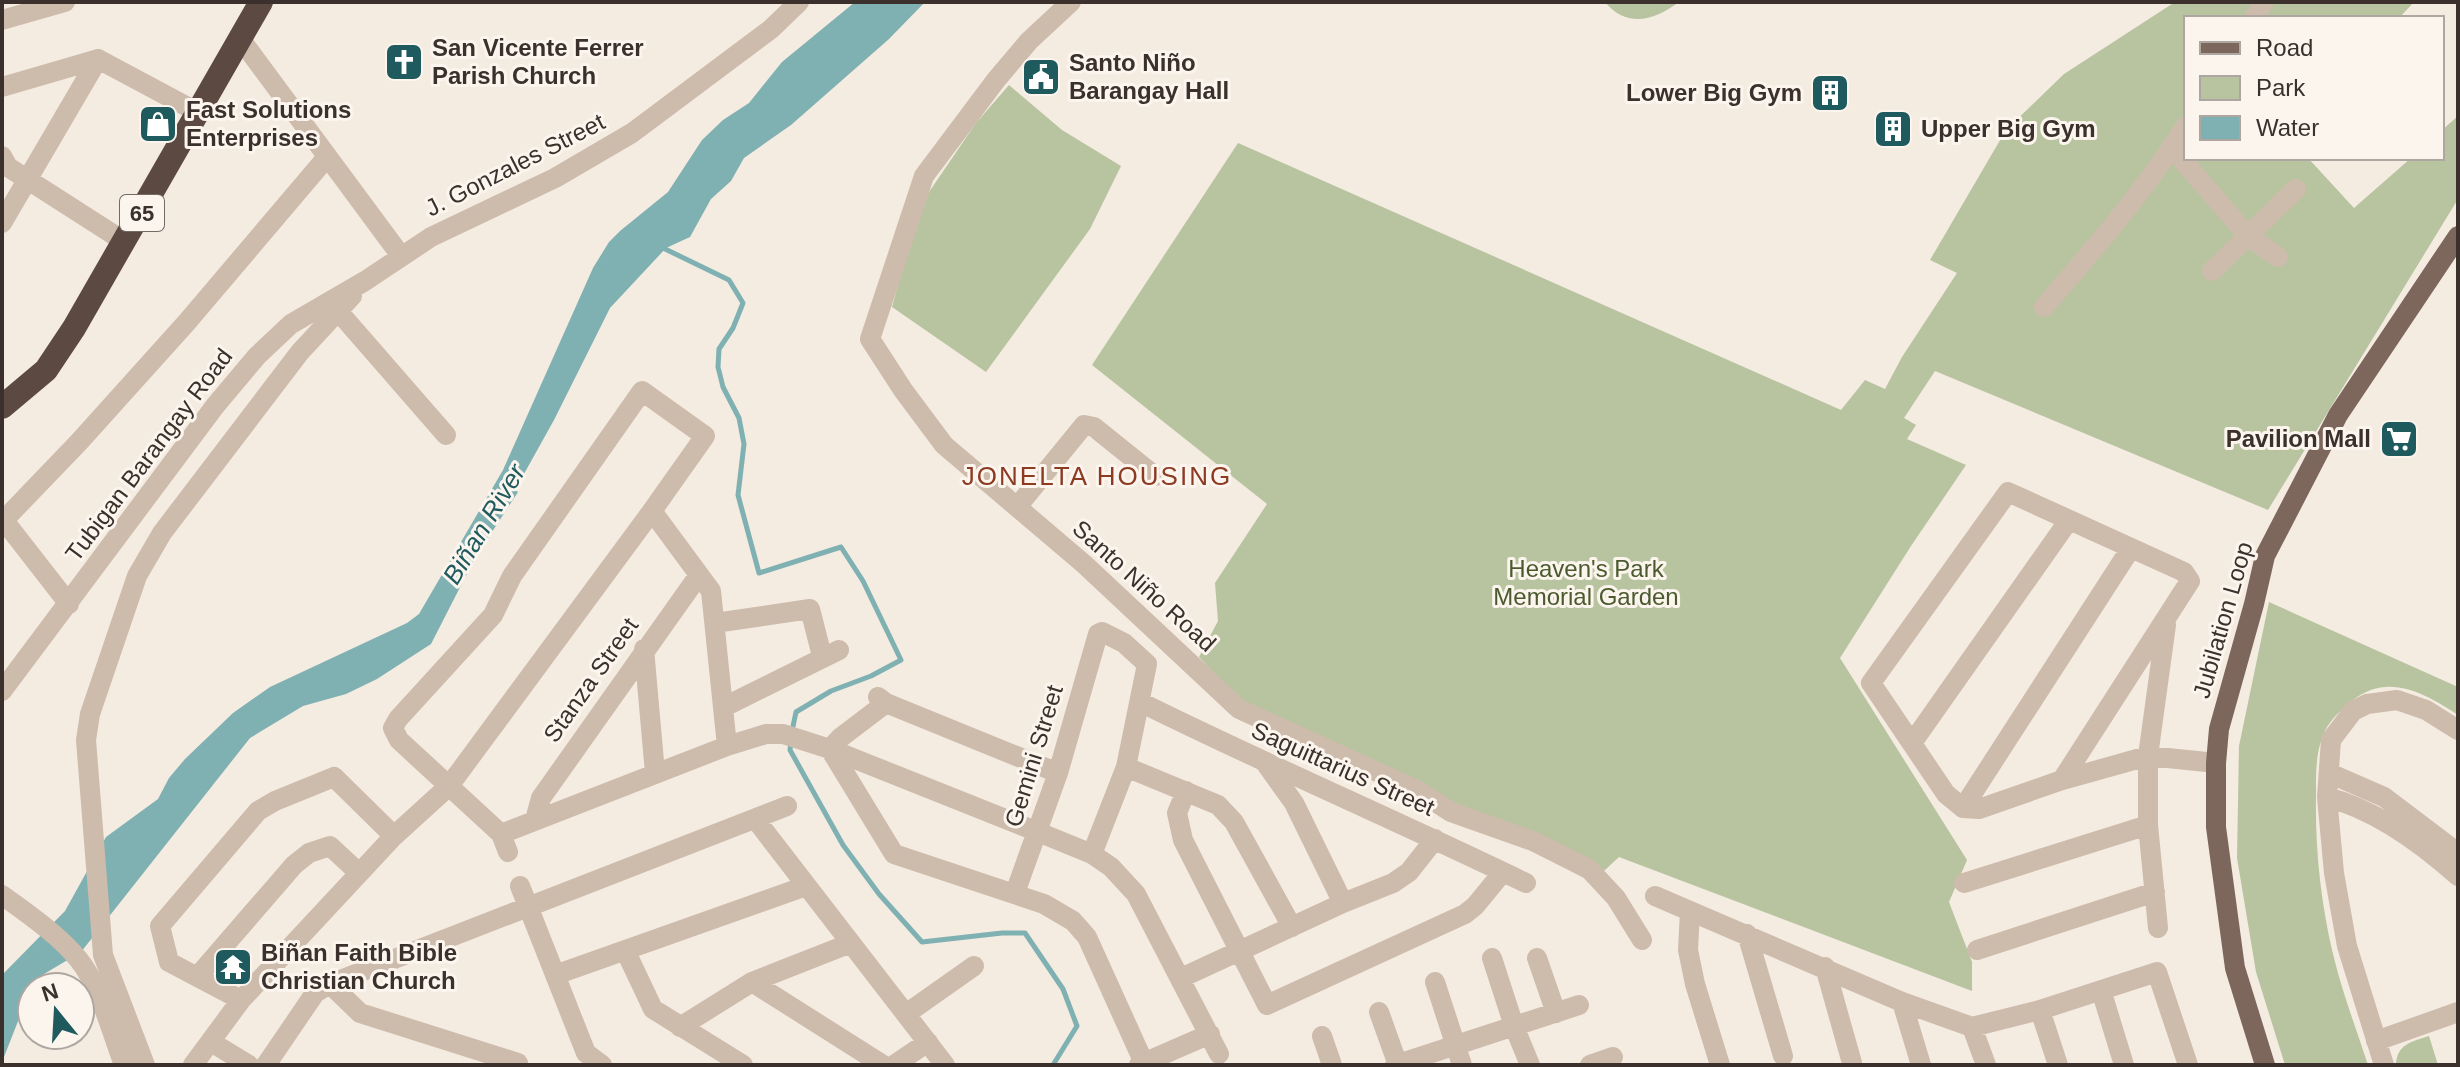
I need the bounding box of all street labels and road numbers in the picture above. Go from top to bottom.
street label: J. Gonzales Street [421,108,609,221]
road number: 65 [120,195,164,231]
street label: Tubigan Barangay Road [60,343,237,566]
street label: Santo Niño Road [1067,514,1221,657]
street label: Jubilation Loop [2187,539,2258,701]
street label: Stanza Street [538,612,644,747]
street label: Gemini Street [999,681,1068,830]
street label: Saguittarius Street [1248,716,1439,821]

